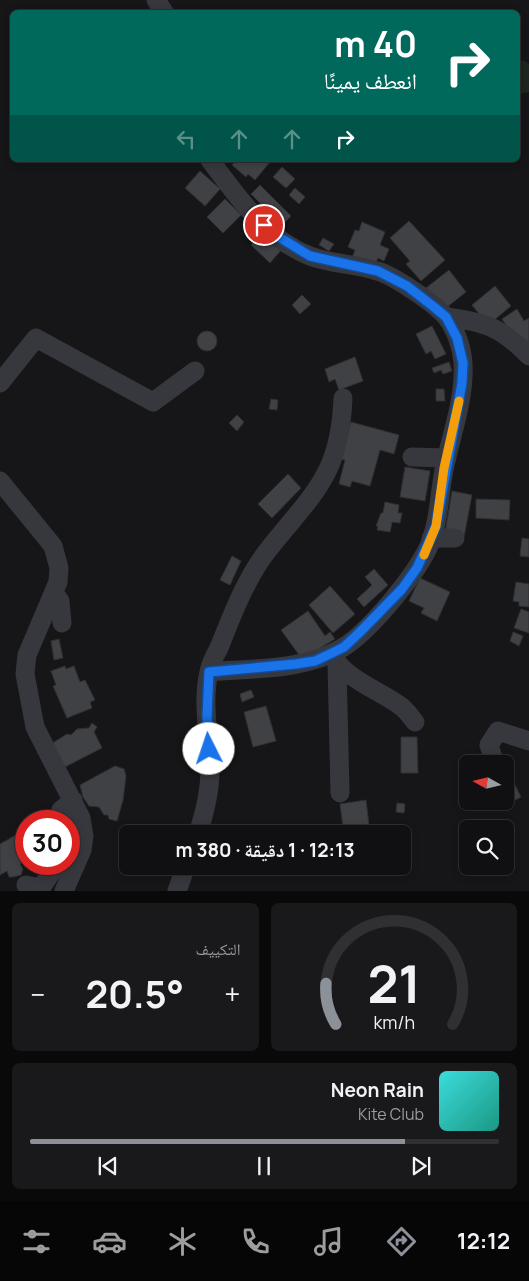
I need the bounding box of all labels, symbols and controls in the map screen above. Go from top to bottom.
text: 40 m [334,20,417,68]
icon: right [435,30,500,95]
text: انعطف يمينًا [324,66,417,96]
icon: left [172,125,200,153]
icon: ahead [225,125,253,153]
icon: ahead [278,125,306,153]
icon: right [331,125,359,153]
pin [243,204,285,246]
icon: arrive [250,211,278,239]
position arrow [182,722,234,774]
north arrow [459,755,514,810]
map controls [459,755,514,875]
speed limit sign: 30 [15,810,80,875]
button: search [459,820,514,875]
text: 12:13 · 1 دقيقة · 380 m [176,837,355,863]
text: التكييف [196,938,241,960]
text: 21 [367,948,421,1019]
text: 20.5° [85,967,184,1019]
text: − [30,975,45,1013]
text: + [224,975,240,1013]
text: km/h [373,1010,415,1034]
text: Neon Rain [331,1077,424,1103]
text: Kite Club [358,1103,424,1125]
icon: previous [94,1152,122,1180]
icon: pause [250,1152,278,1180]
icon: next [407,1152,435,1180]
icon: filters [19,1224,54,1259]
icon: car [92,1224,127,1259]
icon: climate [165,1224,200,1259]
icon: phone [238,1224,273,1259]
icon: music [311,1224,346,1259]
icon: directions [384,1224,419,1259]
text: 12:12 [457,1226,510,1256]

